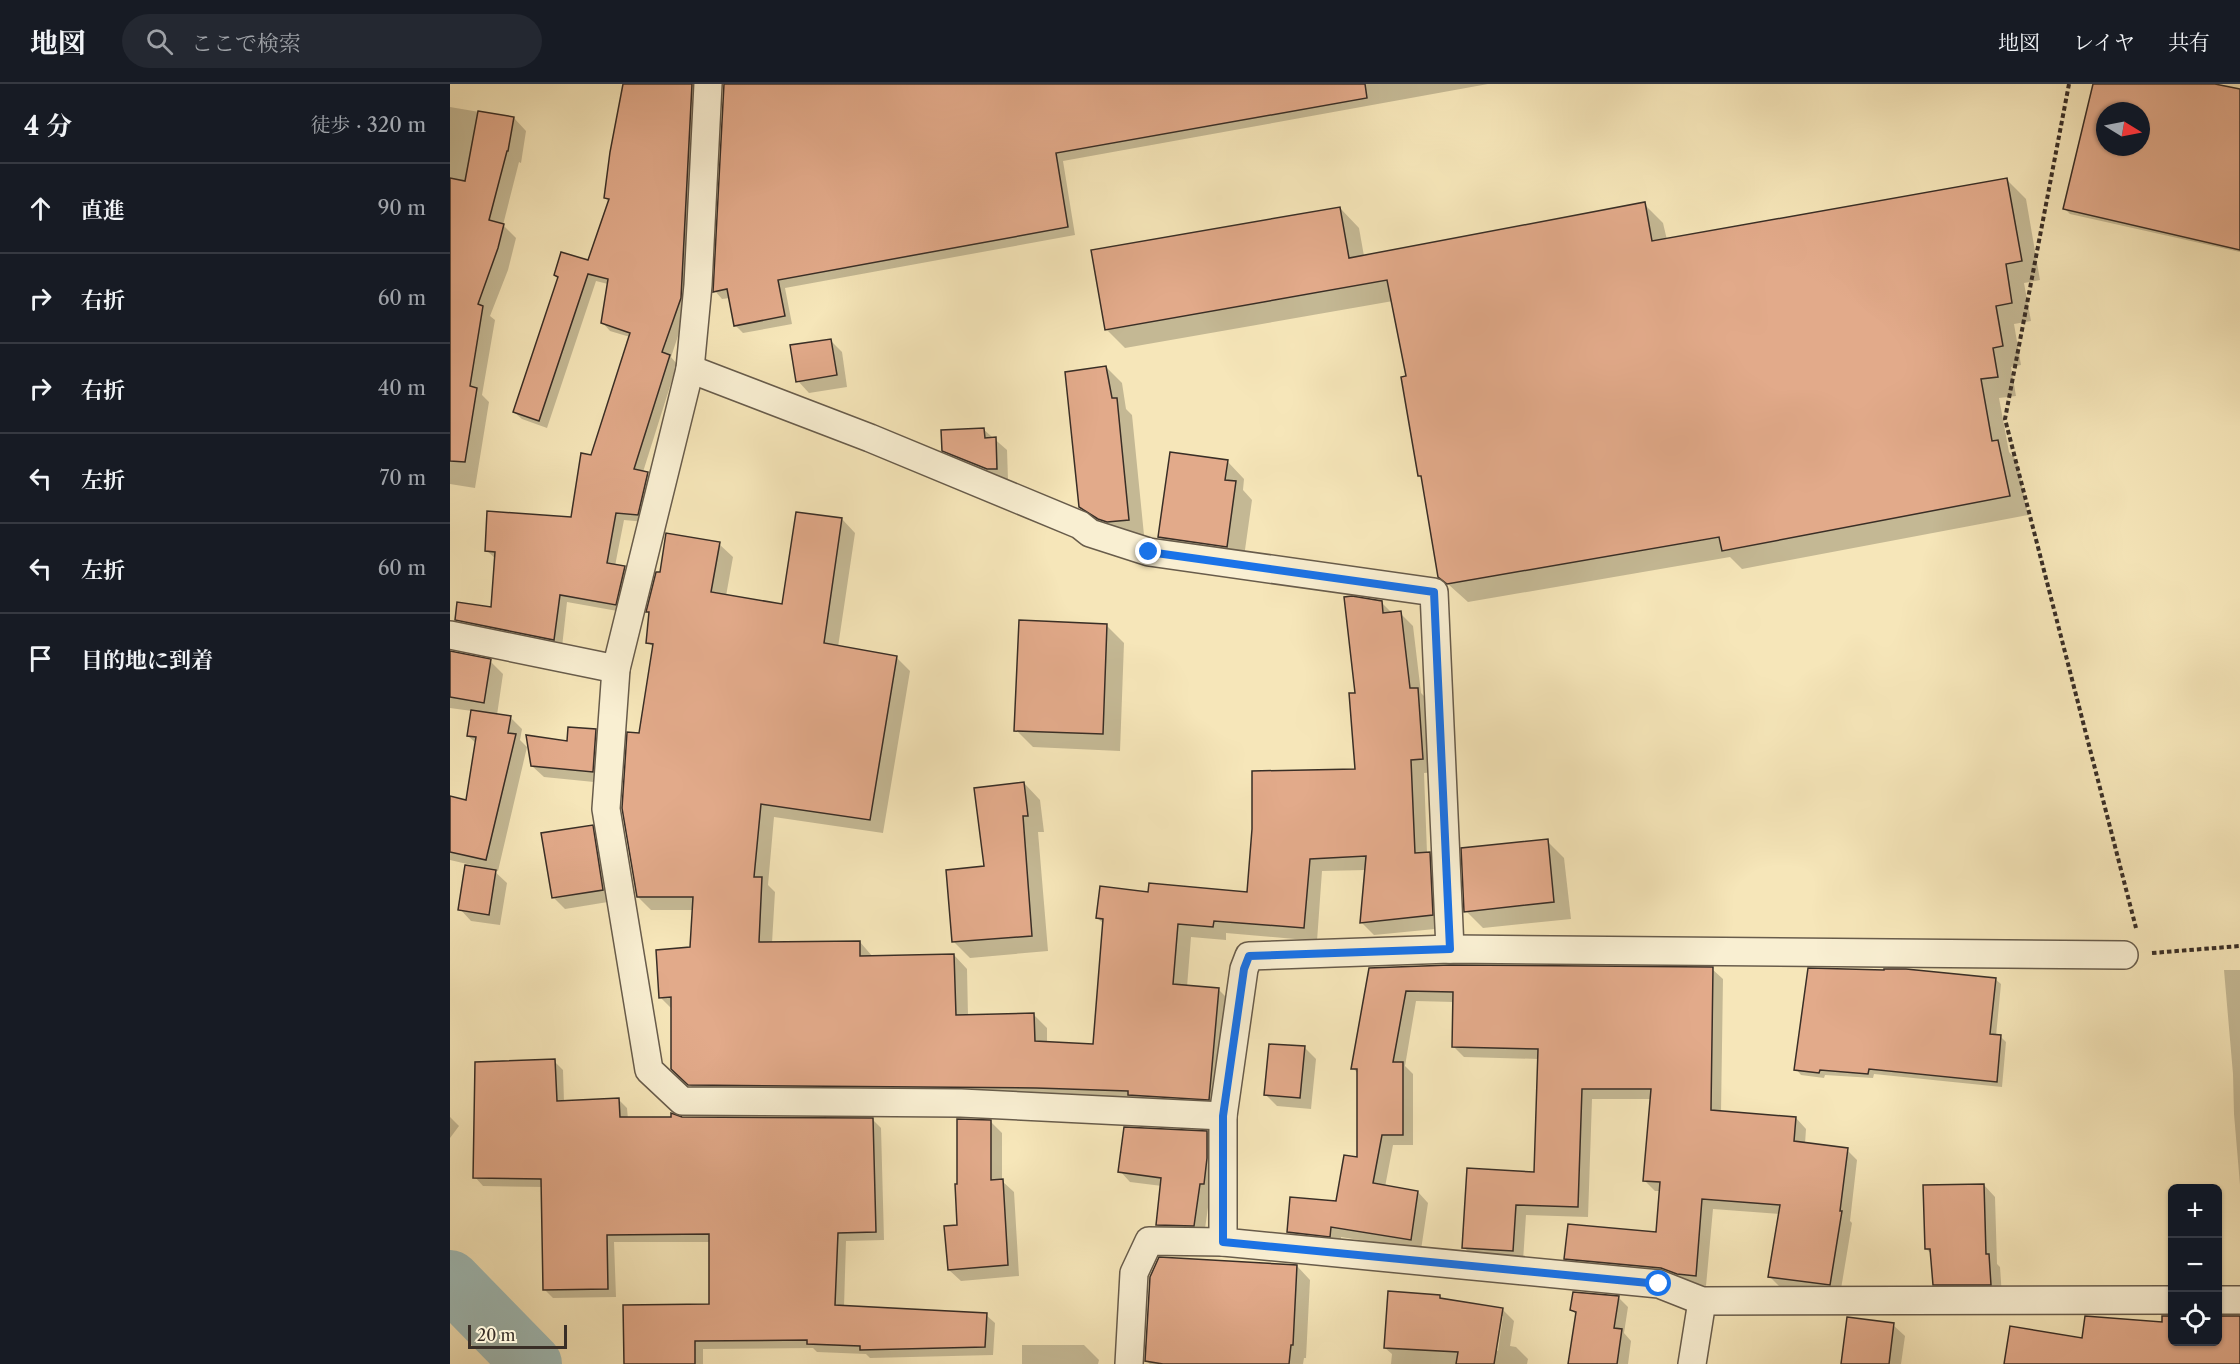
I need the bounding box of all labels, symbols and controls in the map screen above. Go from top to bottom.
search box [122,14,542,68]
icon: search [143,25,176,58]
text: 地図 [30,26,86,60]
text: ここで検索 [191,30,301,57]
text: 地図 [1998,30,2040,55]
text: レイヤ [2073,30,2135,55]
text: 共有 [2168,30,2210,55]
north arrow [2096,102,2150,156]
text: 4 分 [24,110,72,142]
text: 徒歩 · 320 m [311,113,426,137]
icon: ahead [24,192,57,225]
text: 90 m [378,196,426,220]
text: 直進 [81,197,125,224]
icon: right [24,282,57,315]
text: 60 m [378,286,426,310]
text: 右折 [81,287,125,314]
icon: right [24,372,57,405]
text: 40 m [378,376,426,400]
text: 右折 [81,377,125,404]
icon: left [24,462,57,495]
text: 70 m [380,466,426,490]
text: 左折 [81,467,125,494]
route end [1135,538,1161,564]
icon: left [24,552,57,585]
text: 60 m [378,556,426,580]
text: 左折 [81,557,125,584]
icon: arrive [24,642,57,675]
text: 目的地に到着 [81,647,213,674]
map controls [2168,1184,2222,1346]
button: + [2168,1184,2222,1238]
button: − [2168,1238,2222,1292]
route start [1645,1270,1671,1296]
button: locate [2168,1292,2222,1346]
scale bar [468,1322,567,1350]
text: 20 m [477,1325,516,1345]

